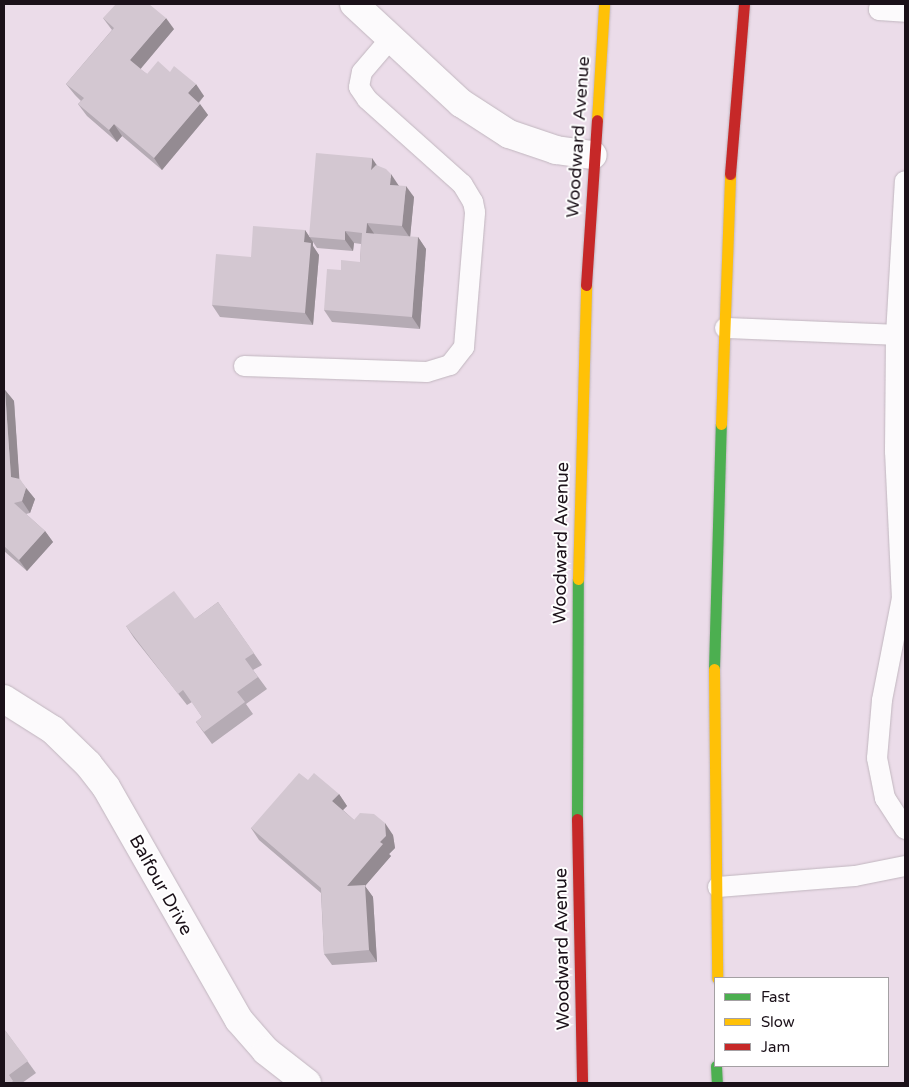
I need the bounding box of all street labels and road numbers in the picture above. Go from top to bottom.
street label: Woodward Avenue [562,55,594,219]
street label: Woodward Avenue [549,462,573,624]
street label: Balfour Drive [125,831,197,939]
street label: Woodward Avenue [550,868,574,1030]

